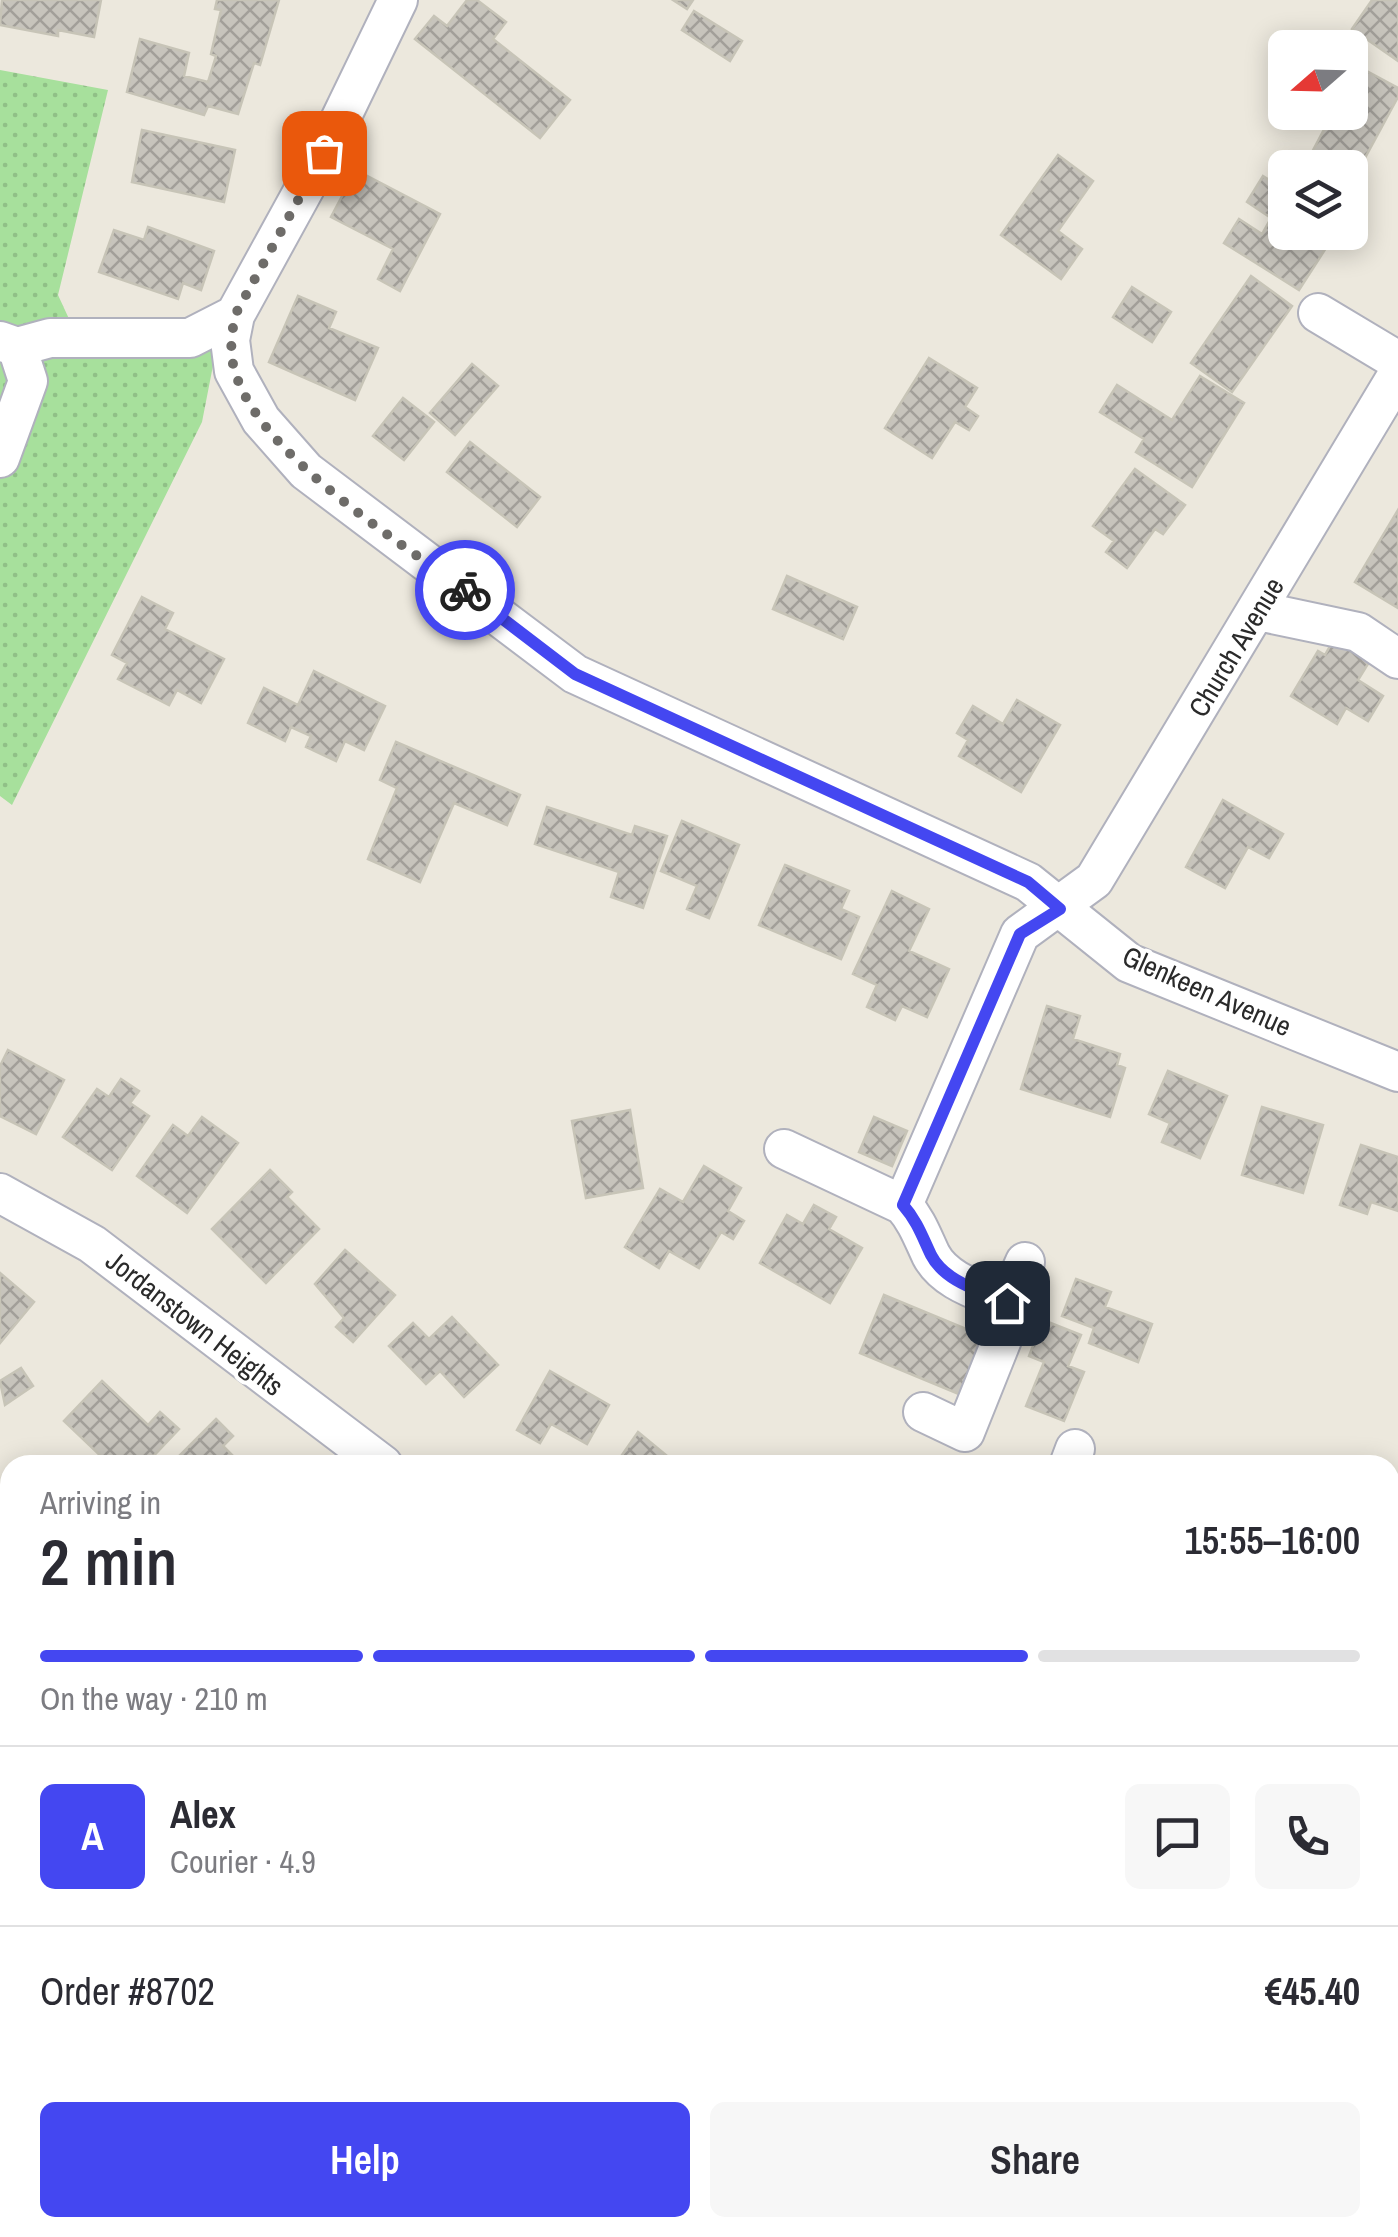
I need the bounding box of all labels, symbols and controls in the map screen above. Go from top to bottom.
north arrow [1268,30,1368,130]
map controls [1268,30,1368,250]
pin [282,111,367,196]
icon: bag [297,126,352,181]
button: layers [1268,150,1368,250]
courier [415,540,515,640]
icon: bike [438,563,493,618]
street label: Church Avenue [1179,570,1293,724]
street label: Glenkeen Avenue [1117,937,1297,1045]
street label: Jordanstown Heights [98,1242,292,1404]
pin [965,1261,1050,1346]
icon: home [980,1276,1035,1331]
text: Arriving in [40,1481,161,1524]
text: 15:55–16:00 [1184,1515,1360,1566]
text: 2 min [40,1518,177,1605]
text: On the way · 210 m [40,1677,268,1720]
button: chat [1125,1784,1230,1889]
button: phone [1255,1784,1360,1889]
text: Alex [170,1789,236,1840]
text: A [81,1811,104,1862]
text: Courier · 4.9 [170,1840,316,1883]
text: Order #8702 [40,1966,215,2017]
text: €45.40 [1265,1966,1360,2017]
button: Help [40,2102,690,2217]
button: Share [710,2102,1360,2217]

